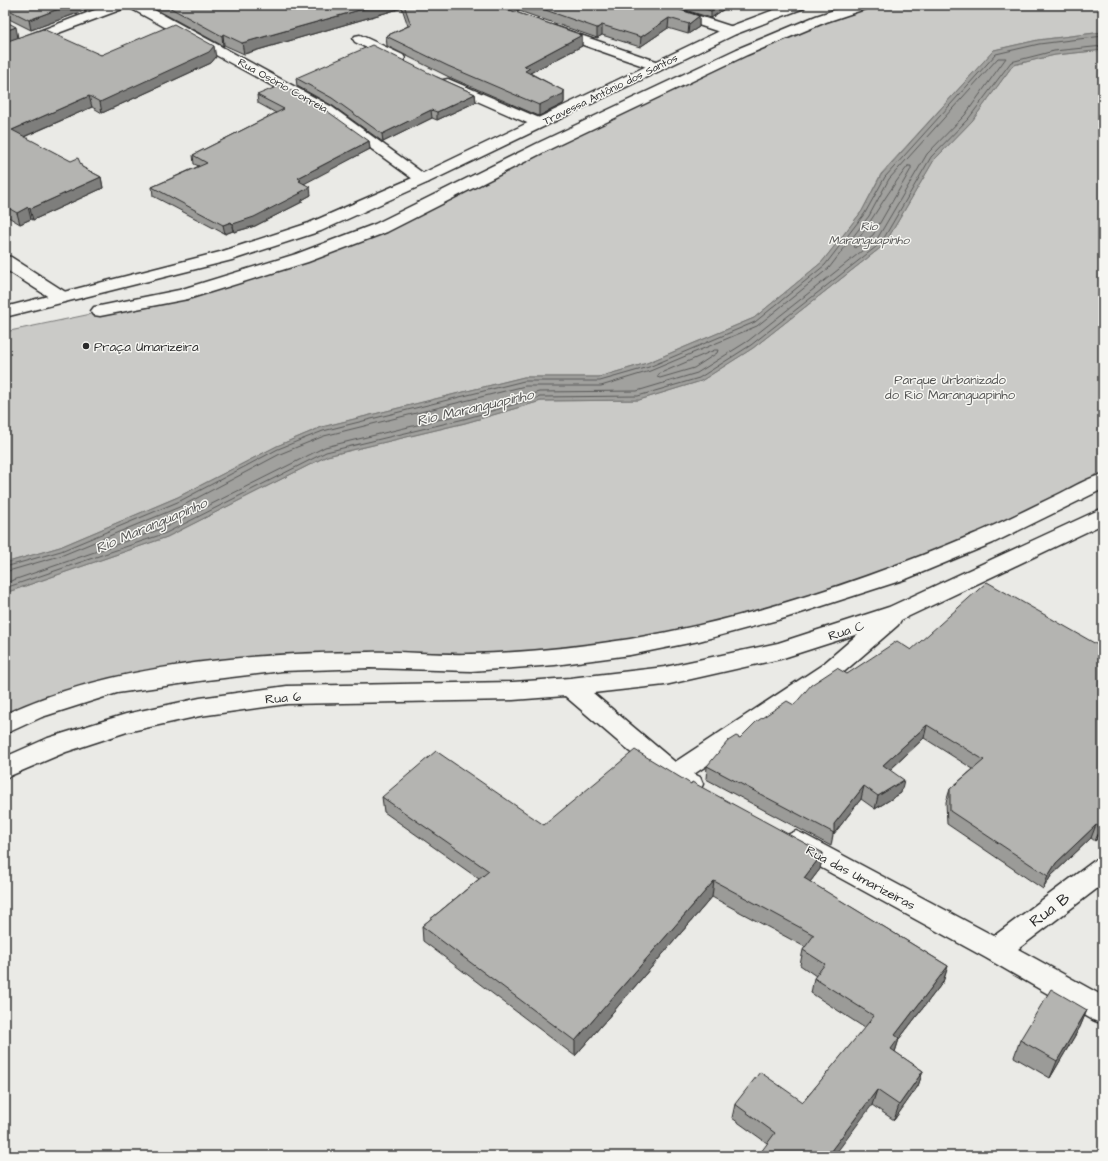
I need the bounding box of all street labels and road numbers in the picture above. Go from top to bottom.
street label: Travessa Antônio dos Santos [540,50,681,129]
street label: Rua Osório Correia [235,55,331,116]
street label: Rua C [826,617,867,645]
street label: Rua 6 [264,687,302,709]
street label: Rua das Umarizeiras [803,841,919,915]
street label: Rua B [1025,887,1075,932]

